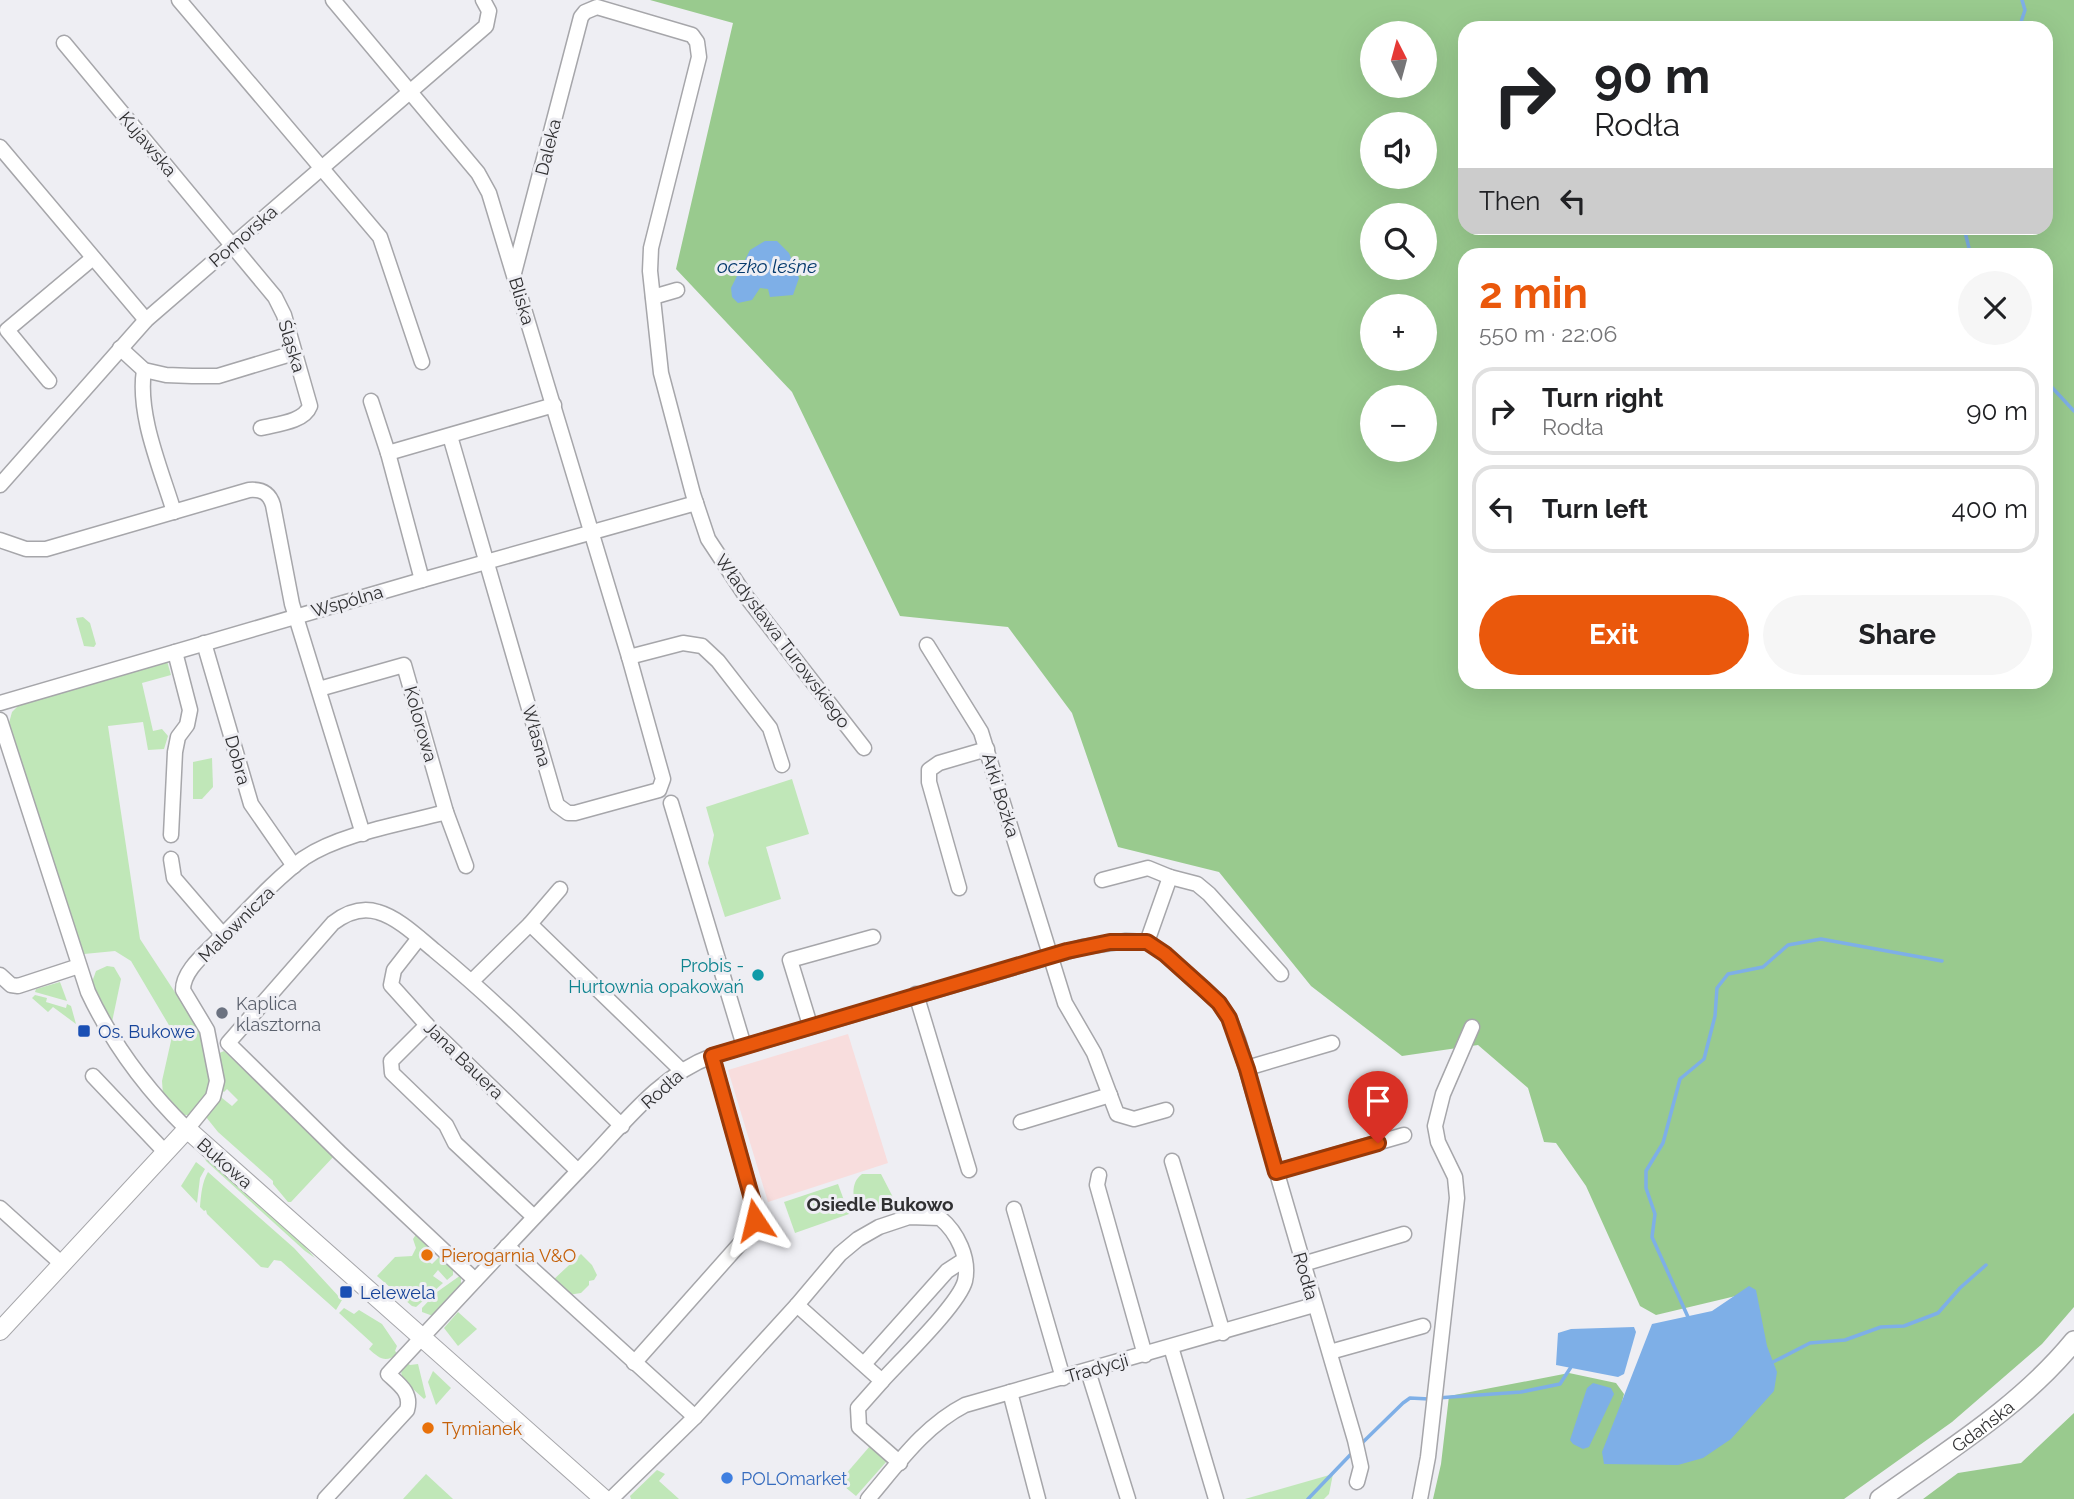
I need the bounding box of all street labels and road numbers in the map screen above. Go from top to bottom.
street label: Kujawska [115,107,181,181]
street label: Daleka [531,117,565,177]
street label: Pomorska [205,201,281,271]
street label: Bliska [505,275,539,327]
street label: Śląska [274,317,311,375]
street label: Władysława Turowskiego [711,550,855,732]
street label: Wspólna [309,581,385,621]
street label: Kolorowa [400,684,442,764]
street label: Własna [518,703,556,769]
street label: Dobra [221,733,255,787]
street label: Arki Bożka [978,750,1024,840]
street label: Malownicza [194,882,278,966]
street label: Jana Bauera [420,1017,508,1103]
street label: Rodła [637,1065,687,1113]
street label: Bukowa [193,1133,257,1193]
street label: Rodła [1289,1250,1323,1302]
street label: Tradycji [1063,1349,1131,1387]
street label: Gdańska [1947,1395,2018,1456]

